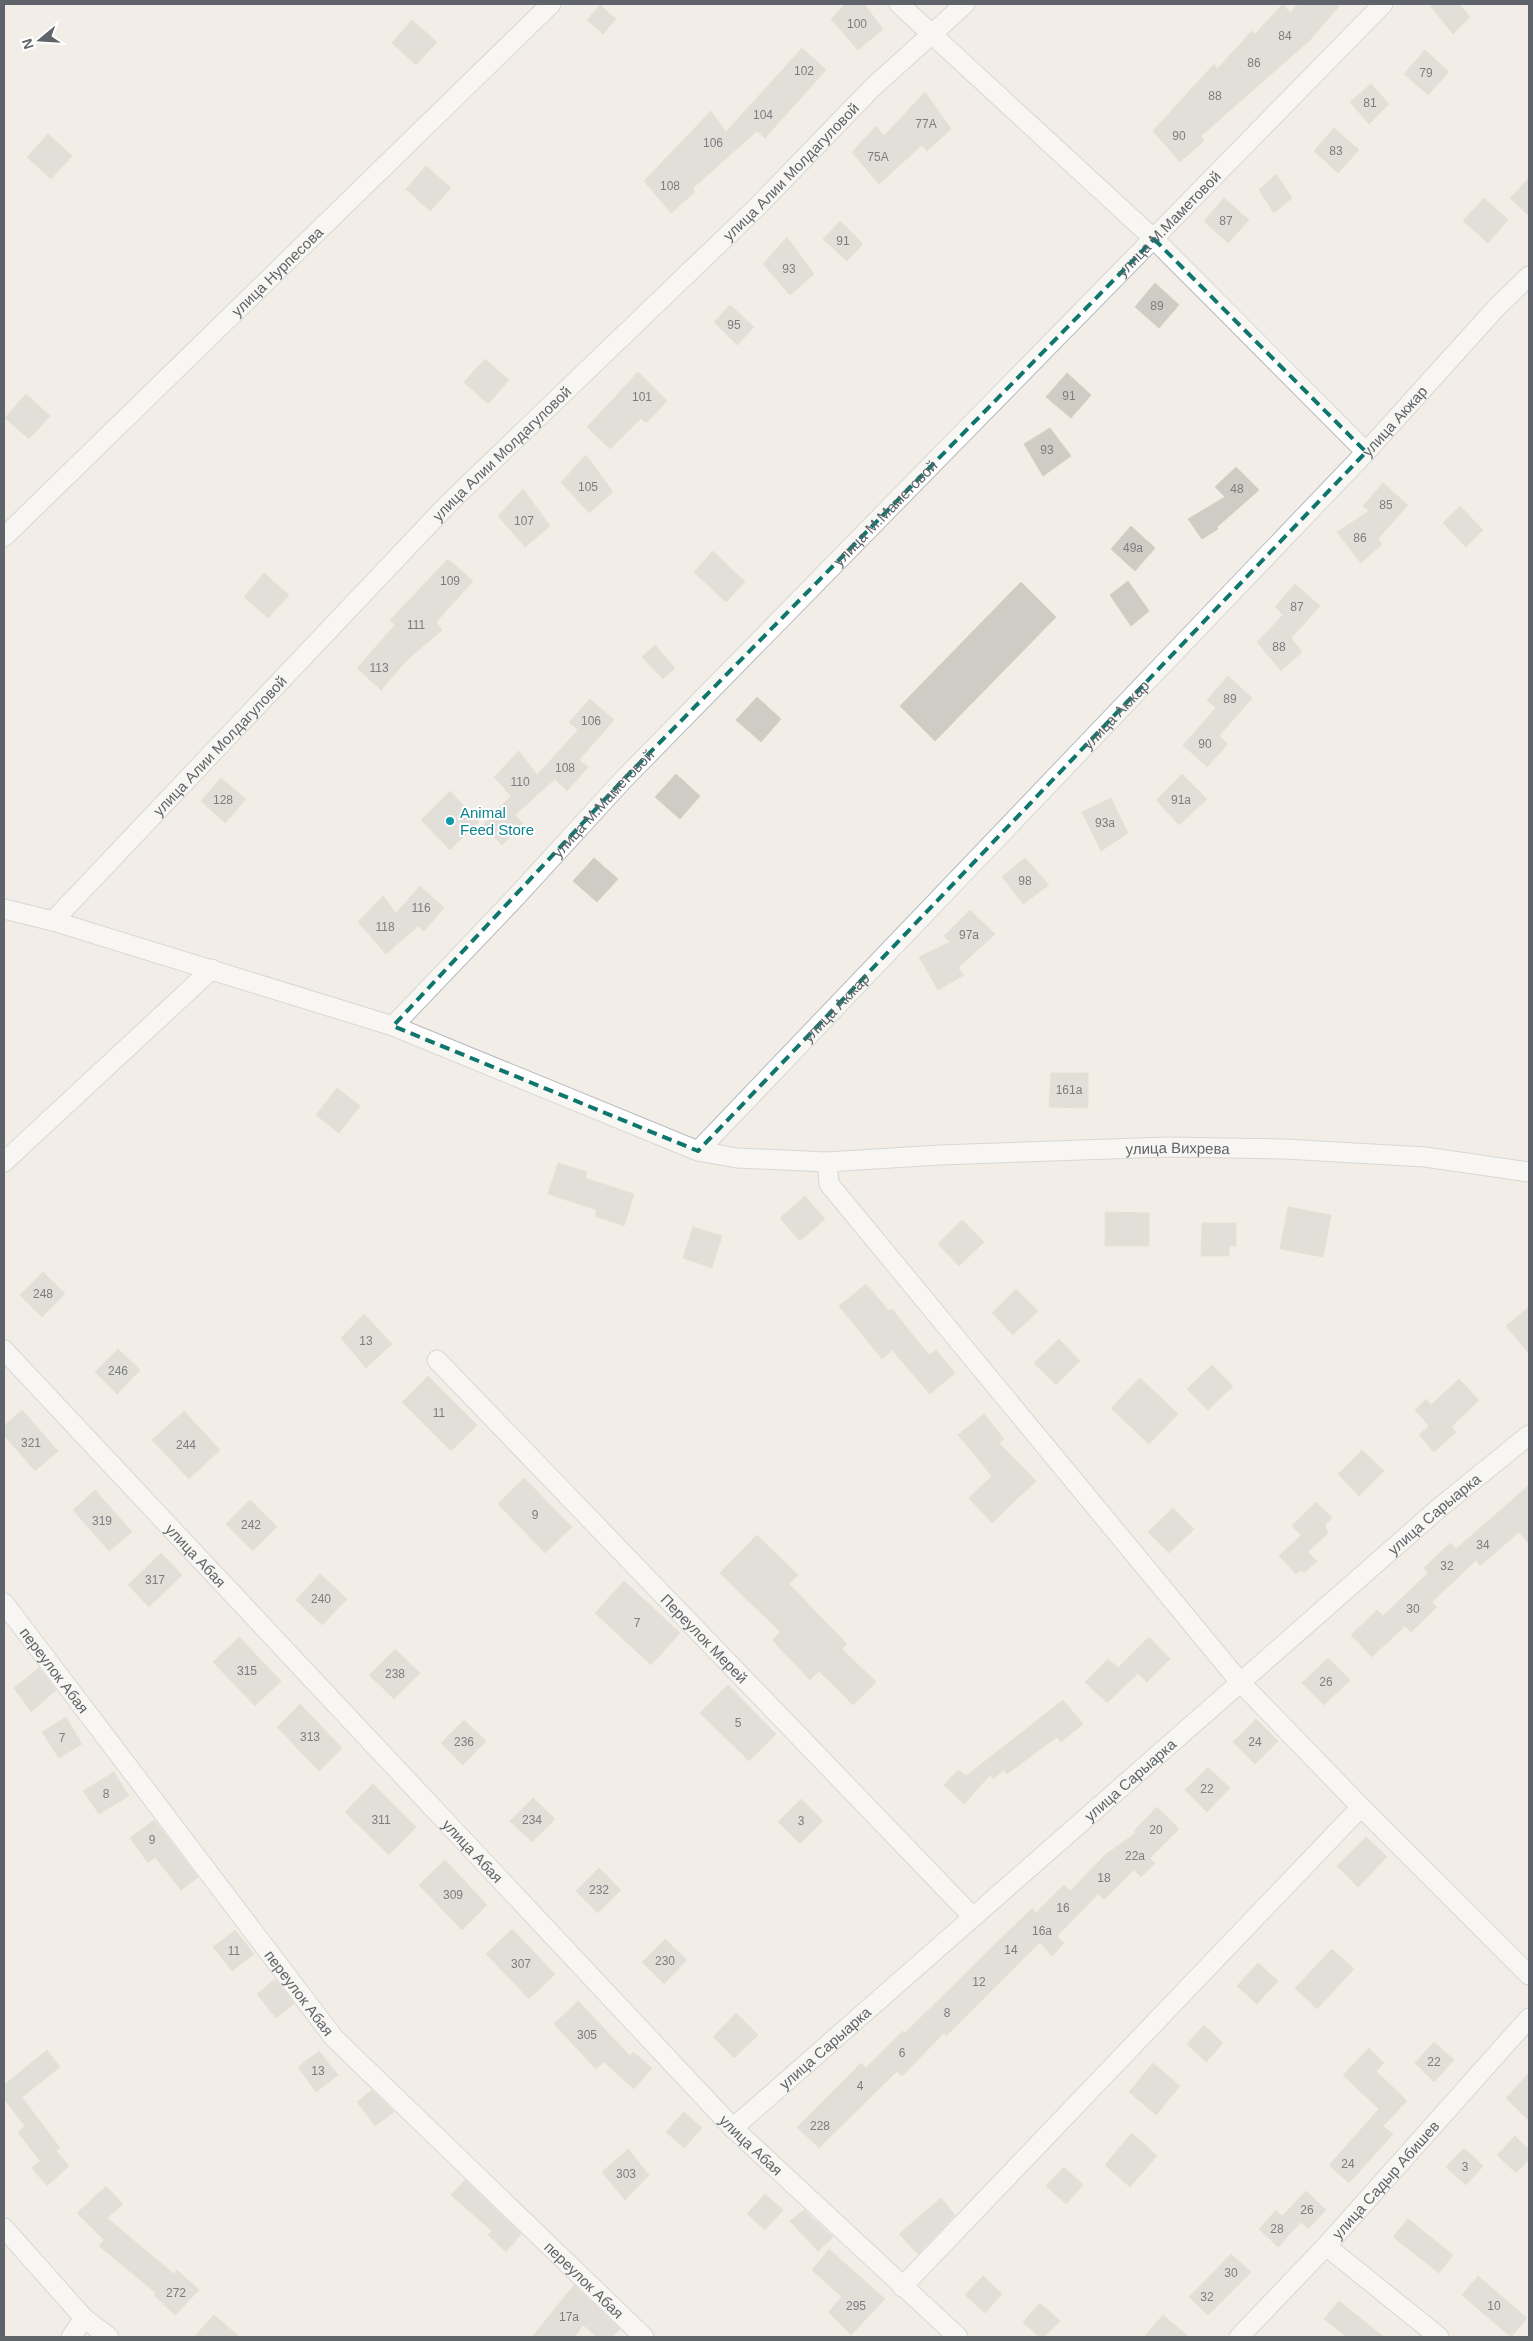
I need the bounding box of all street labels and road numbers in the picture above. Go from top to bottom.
street label: улица Алии Молдагуловой [719,99,862,244]
street label: улица М.Маметовой [1113,167,1224,280]
street label: улица Нурпесова [228,222,326,319]
street label: улица Алии Молдагуловой [428,382,574,524]
street label: улица Акжар [1358,382,1430,459]
street label: улица М.Маметовой [829,456,940,569]
street label: улица Алии Молдагуловой [149,672,290,819]
street label: улица Акжар [1078,676,1152,752]
street label: улица М.Маметовой [548,746,657,860]
street label: улица Акжар [799,969,872,1045]
street label: улица Вихрева [1125,1138,1231,1157]
street label: улица Сарыарка [1384,1469,1484,1558]
street label: улица Абая [163,1520,230,1590]
street label: Переулок Мерей [658,1590,751,1686]
street label: переулок Абая [17,1624,93,1716]
street label: улица Сарыарка [1081,1735,1179,1824]
street label: улица Абая [439,1816,507,1886]
street label: переулок Абая [262,1946,337,2039]
street label: улица Сарыарка [776,2002,874,2092]
street label: улица Абая [716,2111,786,2178]
street label: улица Садыр Абишев [1328,2117,1442,2242]
street label: переулок Абая [542,2238,627,2321]

